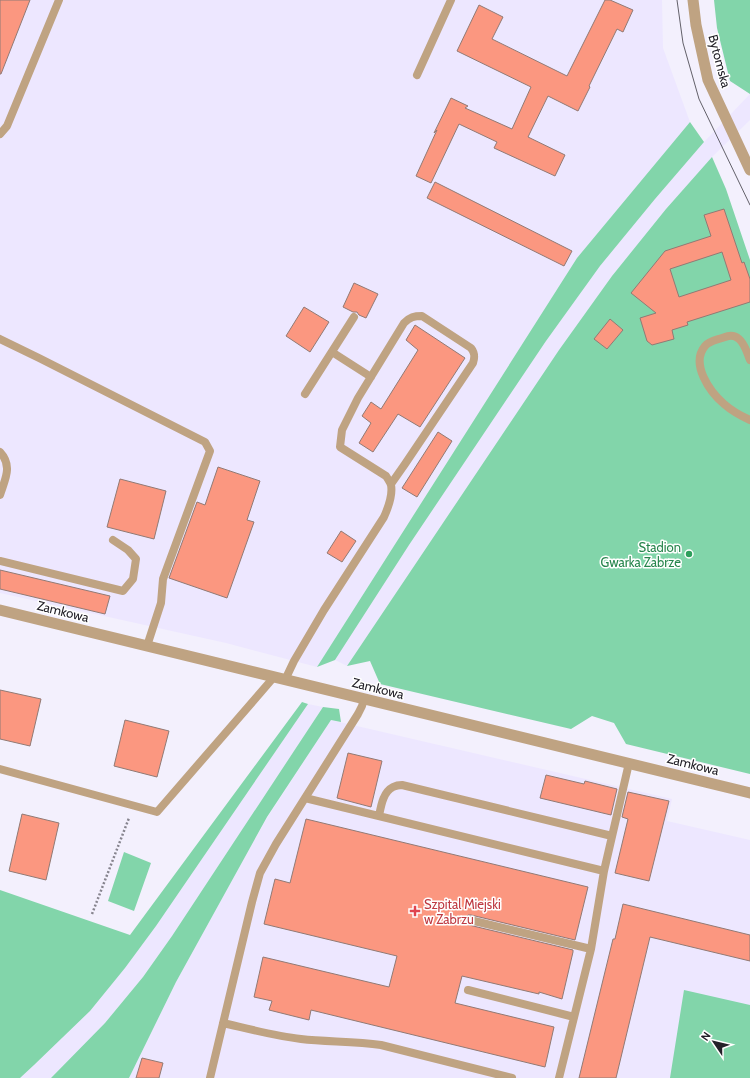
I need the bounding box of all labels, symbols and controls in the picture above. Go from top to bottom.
street label: Bytomska [705,33,735,90]
place label: Stadion Gwarka Zabrze [601,539,681,570]
marker: Stadion Gwarka Zabrze [684,549,694,559]
street label: Zamkowa [35,597,91,625]
street label: Zamkowa [350,674,406,702]
street label: Zamkowa [665,750,721,778]
place label: Szpital Miejski w Zabrzu [424,896,501,927]
marker: Szpital Miejski w Zabrzu [409,905,421,917]
north arrow [694,1022,734,1062]
text: N [698,1029,714,1043]

